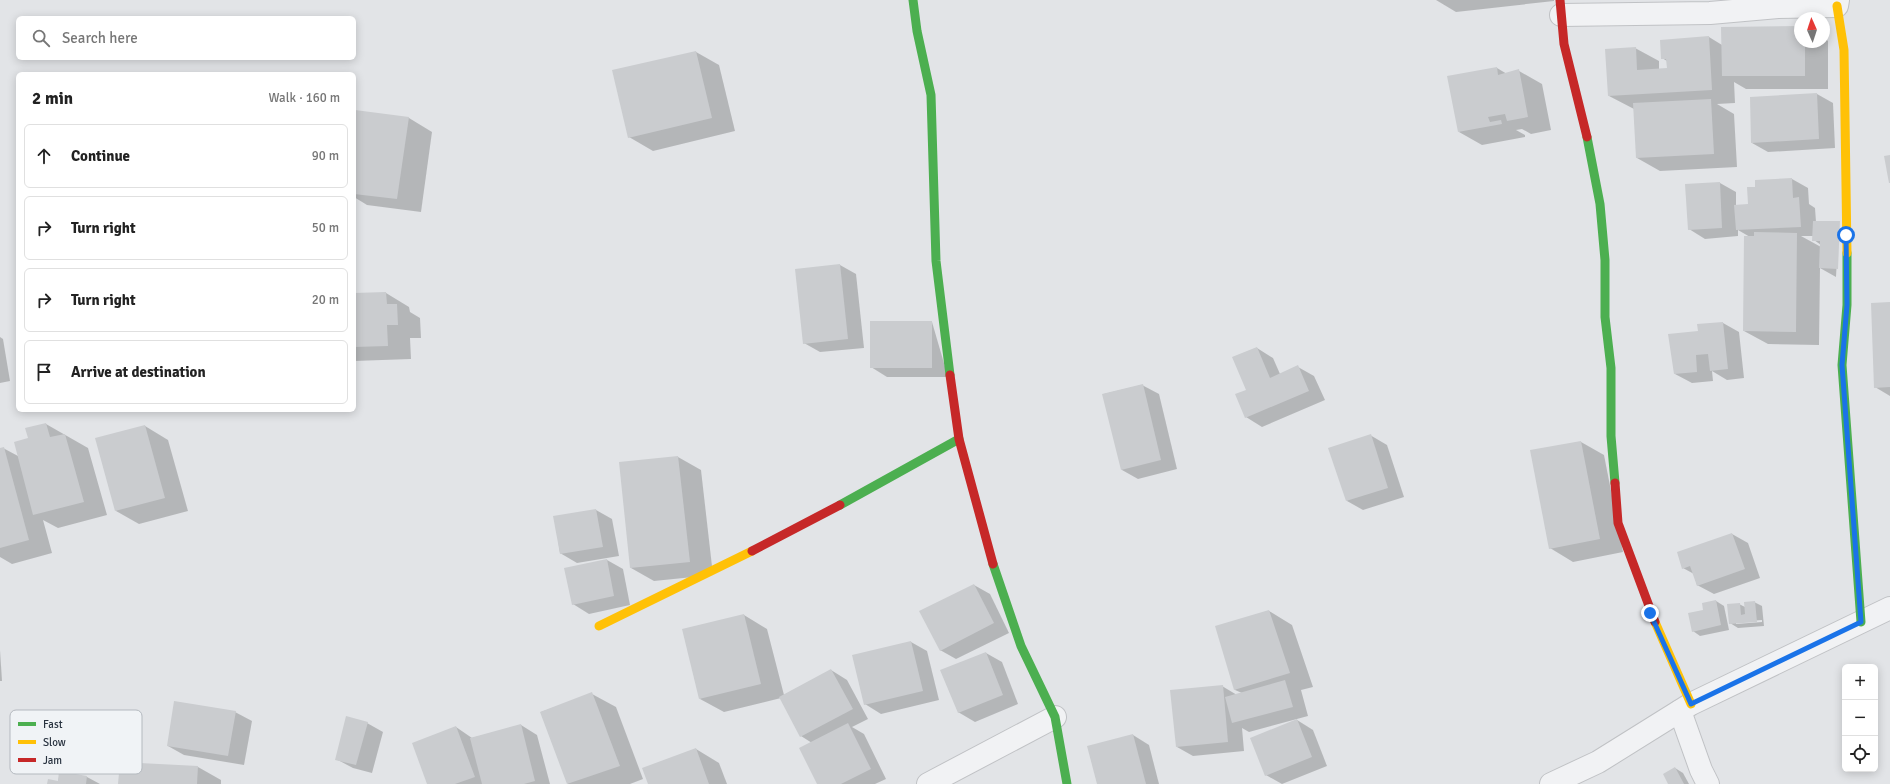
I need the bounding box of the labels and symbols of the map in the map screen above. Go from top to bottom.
north arrow [1794,12,1830,48]
route start [1837,226,1855,244]
route end [1641,604,1659,622]
legend [10,710,142,774]
text: Fast [43,718,63,731]
text: Slow [43,736,66,749]
text: Jam [43,754,62,767]

